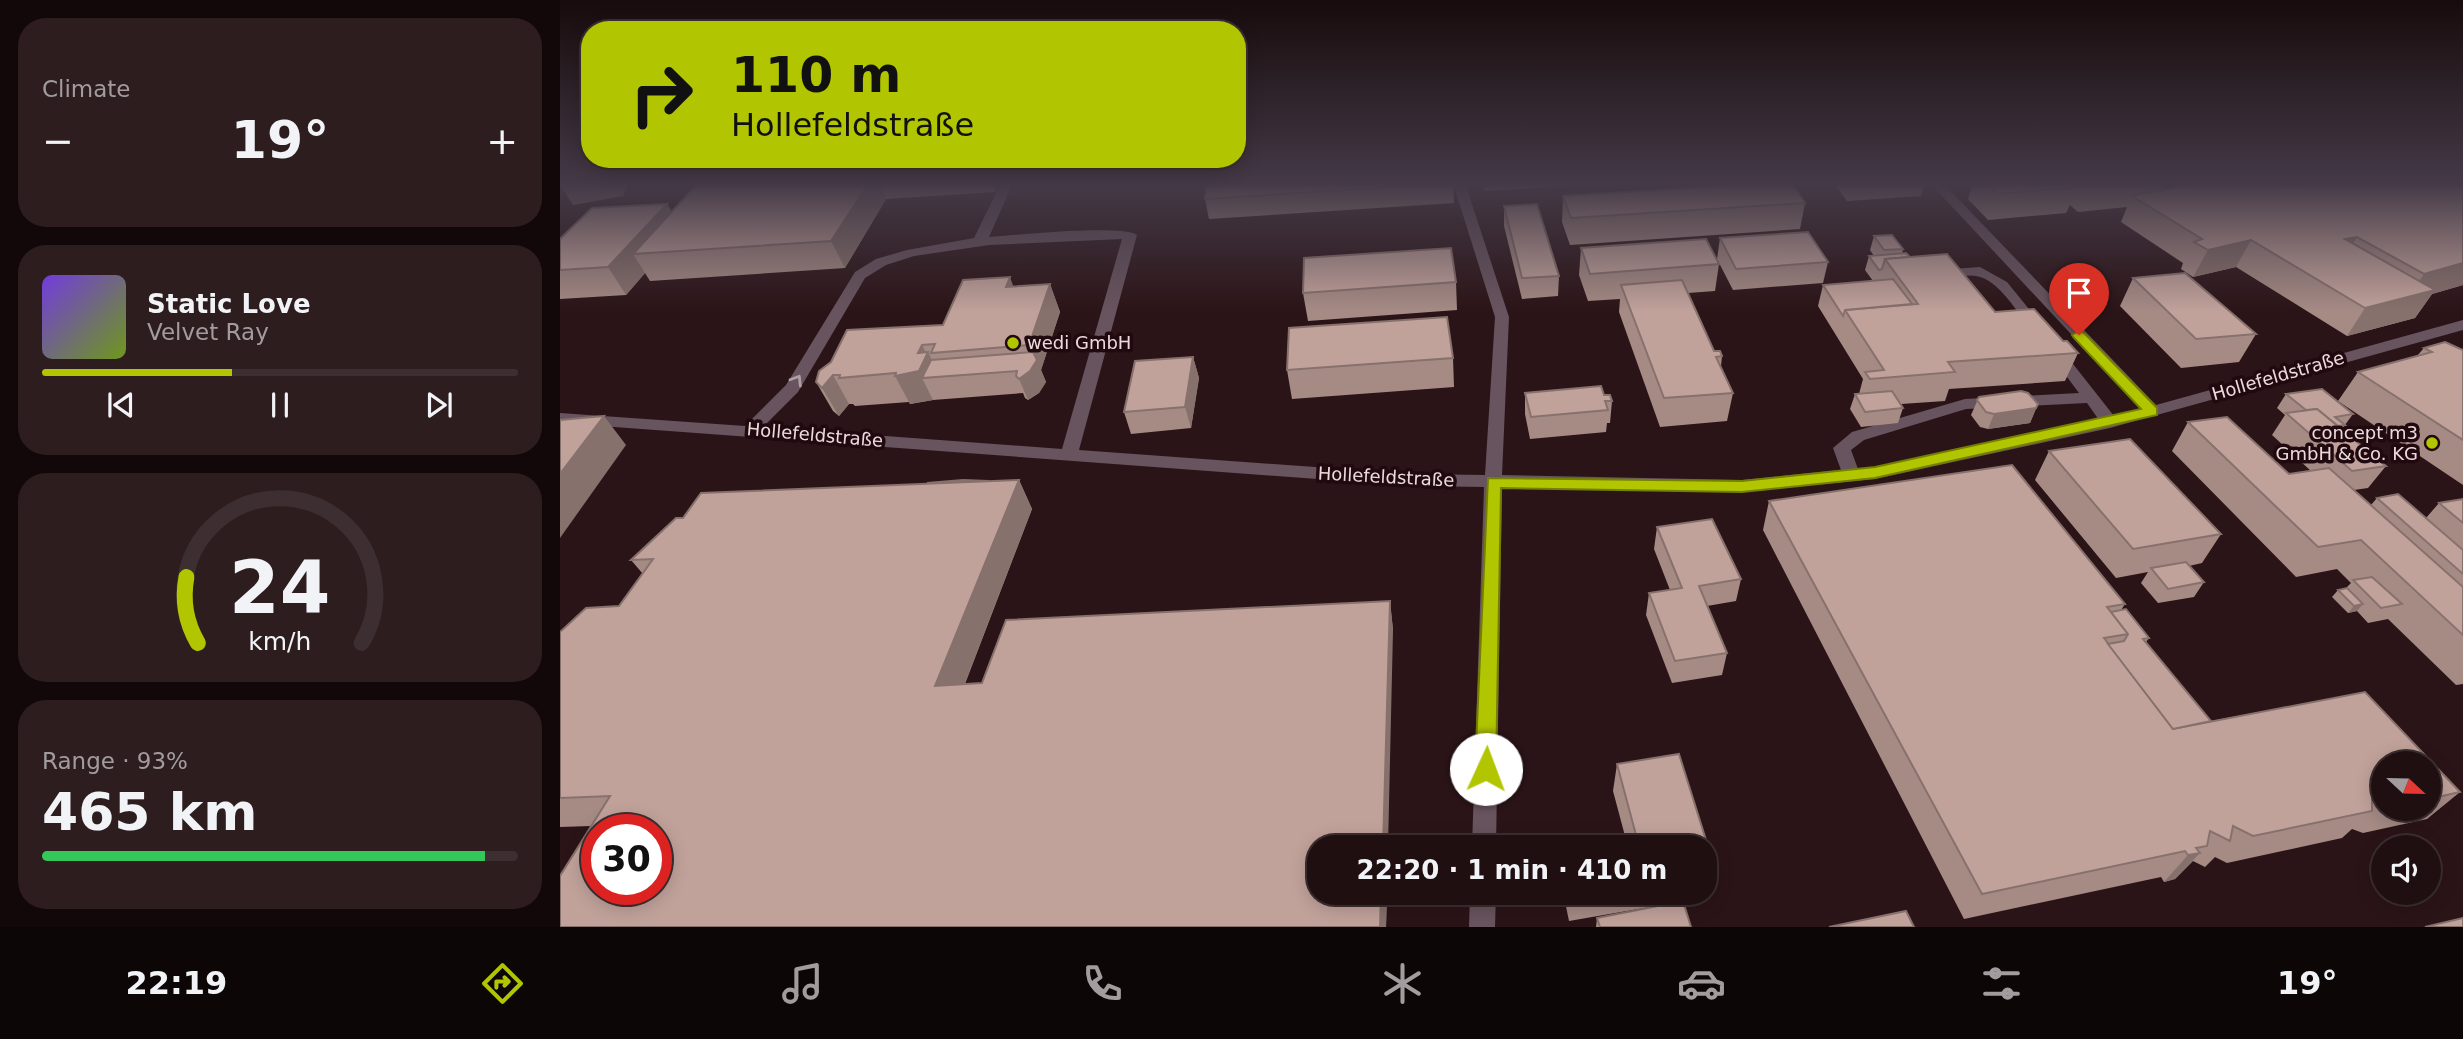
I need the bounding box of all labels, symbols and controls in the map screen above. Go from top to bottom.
text: 110 m [731,47,901,104]
icon: right [616,49,707,140]
text: Climate [42,76,131,102]
text: Hollefeldstraße [731,106,974,144]
text: 19° [231,110,329,170]
text: − [42,119,74,163]
text: + [486,119,518,163]
pin [2049,263,2109,335]
icon: arrive [2060,274,2098,312]
text: Static Love [147,289,311,319]
text: Velvet Ray [147,319,269,345]
place label: wedi GmbH [1027,332,1131,353]
marker: wedi GmbH [1005,335,1021,351]
street label: Hollefeldstraße [2209,347,2346,404]
one-way arrow [788,374,801,387]
icon: previous [102,386,140,424]
icon: pause [261,386,299,424]
icon: next [420,386,458,424]
street label: Hollefeldstraße [746,418,884,451]
place label: concept m3 GmbH & Co. KG [2276,422,2418,464]
marker: concept m3 GmbH & Co. KG [2424,435,2440,451]
street label: Hollefeldstraße [1317,462,1455,491]
text: 24 [229,546,331,631]
text: km/h [248,627,312,656]
position arrow [1449,732,1523,806]
text: Range · 93% [42,748,188,774]
north arrow [2371,751,2441,821]
map controls [2371,751,2441,905]
text: 465 km [42,782,257,842]
speed limit sign: 30 [581,814,672,905]
button: sound [2371,835,2441,905]
text: 22:20 · 1 min · 410 m [1357,855,1667,885]
icon: directions [478,959,527,1008]
icon: music [778,959,827,1008]
icon: phone [1078,959,1127,1008]
icon: climate [1378,959,1427,1008]
icon: car [1677,959,1726,1008]
icon: filters [1977,959,2026,1008]
text: 22:19 [125,964,227,1002]
text: 19° [2277,964,2337,1002]

